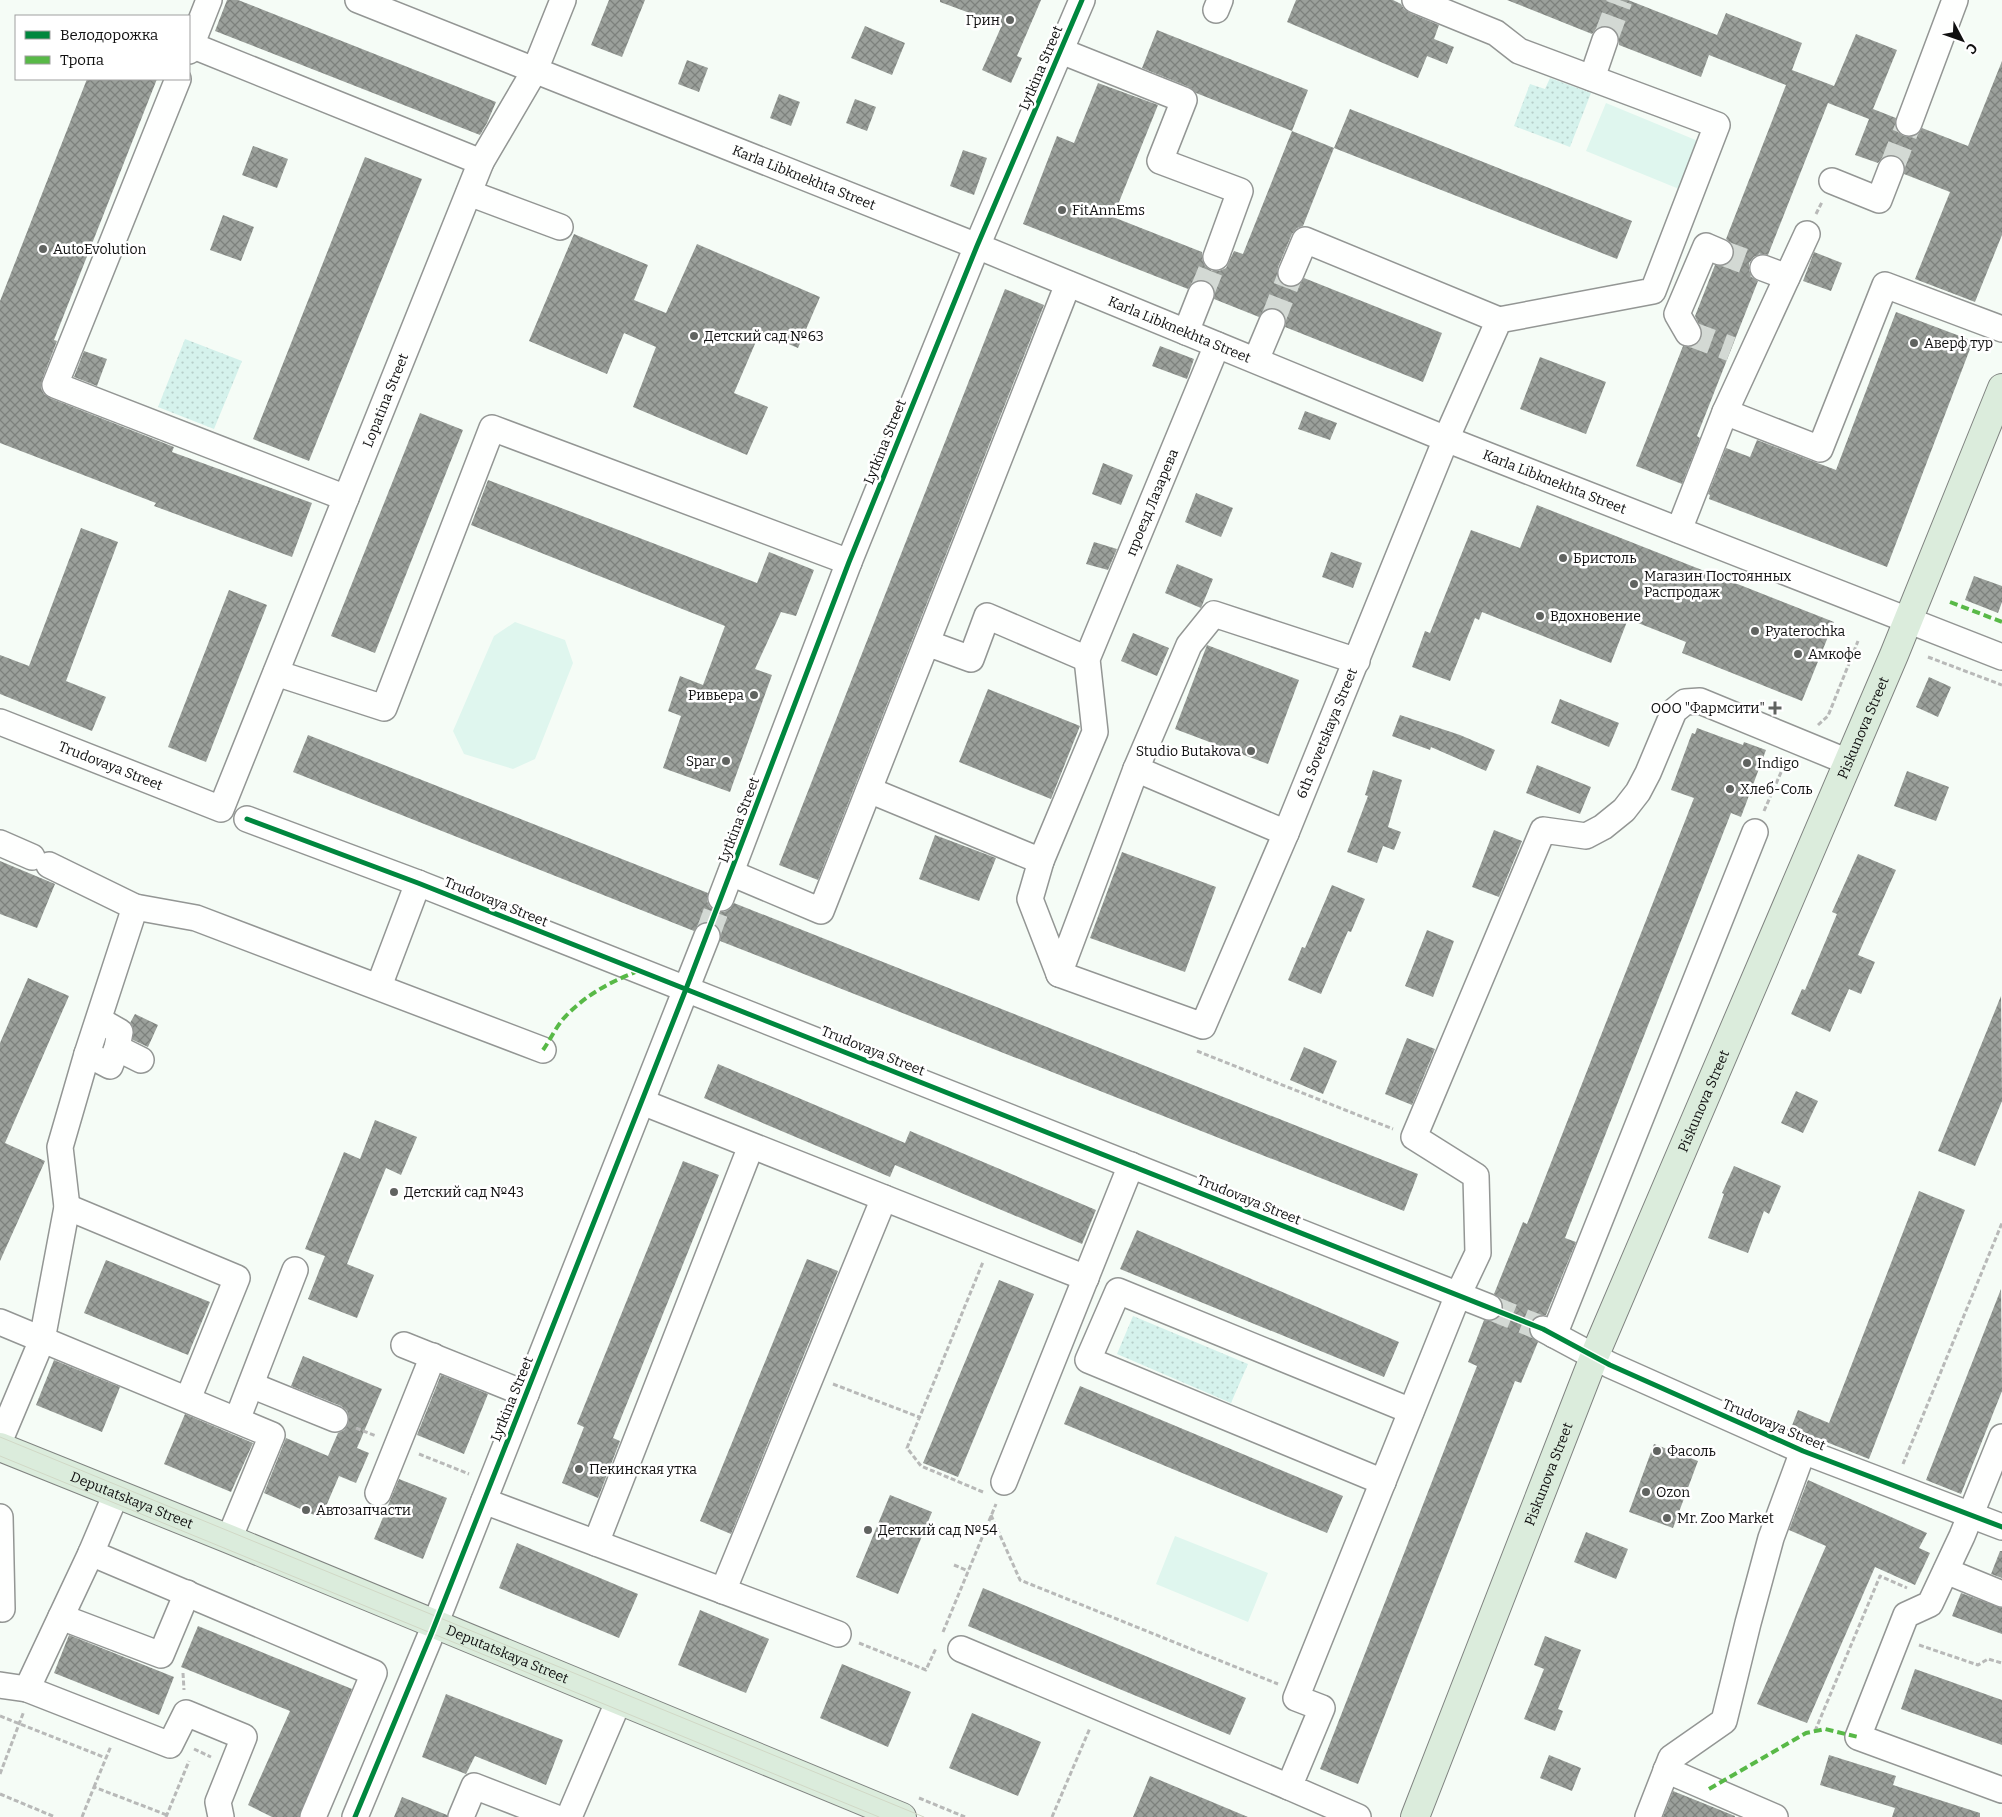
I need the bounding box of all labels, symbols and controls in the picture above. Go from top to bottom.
place label: Грин [966,12,1000,29]
marker: Грин [1004,14,1016,26]
legend [15,15,190,80]
north arrow [1937,15,1987,65]
street label: Lytkina Street [1016,23,1066,113]
text: Велодорожка [60,26,158,44]
text: С [1962,39,1981,57]
text: Тропа [60,51,104,69]
street label: Karla Libknekhta Street [730,141,878,213]
place label: FitAnnEms [1072,202,1145,219]
marker: FitAnnEms [1056,204,1068,216]
place label: AutoEvolution [53,241,147,258]
marker: AutoEvolution [37,243,49,255]
street label: Karla Libknekhta Street [1106,292,1253,366]
place label: Детский сад №63 [704,328,824,345]
marker: Детский сад №63 [688,330,700,342]
place label: Аверф тур [1924,335,1993,352]
marker: Аверф тур [1908,337,1920,349]
street label: Lopatina Street [359,351,412,450]
street label: Lytkina Street [860,397,910,487]
street label: проезд Лазарева [1122,446,1182,558]
street label: Karla Libknekhta Street [1480,446,1629,517]
place label: Бристоль [1573,550,1636,567]
marker: Бристоль [1557,552,1569,564]
place label: Магазин Постоянных Распродаж [1644,568,1792,601]
marker: Магазин Постоянных Распродаж [1628,578,1640,590]
place label: Вдохновение [1550,608,1641,625]
marker: Вдохновение [1534,610,1546,622]
place label: Pyaterochka [1765,623,1846,640]
marker: Pyaterochka [1749,625,1761,637]
place label: Амкофе [1808,646,1861,663]
marker: Амкофе [1792,648,1804,660]
street label: 6th Sovetskaya Street [1293,665,1361,801]
street label: Piskunova Street [1834,674,1892,781]
place label: Ривьера [688,687,744,704]
marker: Ривьера [748,689,760,701]
place label: ООО "Фармсити" [1651,700,1765,717]
marker: ООО "Фармсити" [1769,702,1781,714]
street label: Trudovaya Street [56,737,165,794]
place label: Studio Butakova [1136,743,1241,760]
marker: Studio Butakova [1245,745,1257,757]
place label: Spar [686,753,716,770]
marker: Spar [720,755,732,767]
place label: Indigo [1757,755,1799,772]
marker: Indigo [1741,757,1753,769]
street label: Lytkina Street [715,775,763,865]
place label: Хлеб-Соль [1740,781,1812,798]
marker: Хлеб-Соль [1724,783,1736,795]
street label: Trudovaya Street [442,873,550,931]
street label: Trudovaya Street [819,1022,927,1080]
street label: Piskunova Street [1674,1047,1733,1155]
street label: Trudovaya Street [1195,1171,1303,1229]
place label: Детский сад №43 [404,1184,524,1201]
marker: Детский сад №43 [388,1186,400,1198]
street label: Lytkina Street [487,1354,537,1444]
street label: Trudovaya Street [1720,1396,1828,1454]
street label: Piskunova Street [1521,1420,1576,1528]
place label: Фасоль [1667,1443,1716,1460]
marker: Фасоль [1651,1445,1663,1457]
place label: Пекинская утка [589,1461,697,1478]
marker: Пекинская утка [573,1463,585,1475]
street label: Deputatskaya Street [68,1468,196,1532]
place label: Ozon [1656,1484,1690,1501]
marker: Ozon [1640,1486,1652,1498]
place label: Автозапчасти [316,1502,411,1519]
marker: Автозапчасти [300,1504,312,1516]
place label: Mr. Zoo Market [1677,1510,1774,1527]
marker: Mr. Zoo Market [1661,1512,1673,1524]
place label: Детский сад №54 [878,1522,997,1539]
marker: Детский сад №54 [862,1524,874,1536]
street label: Deputatskaya Street [444,1621,571,1687]

